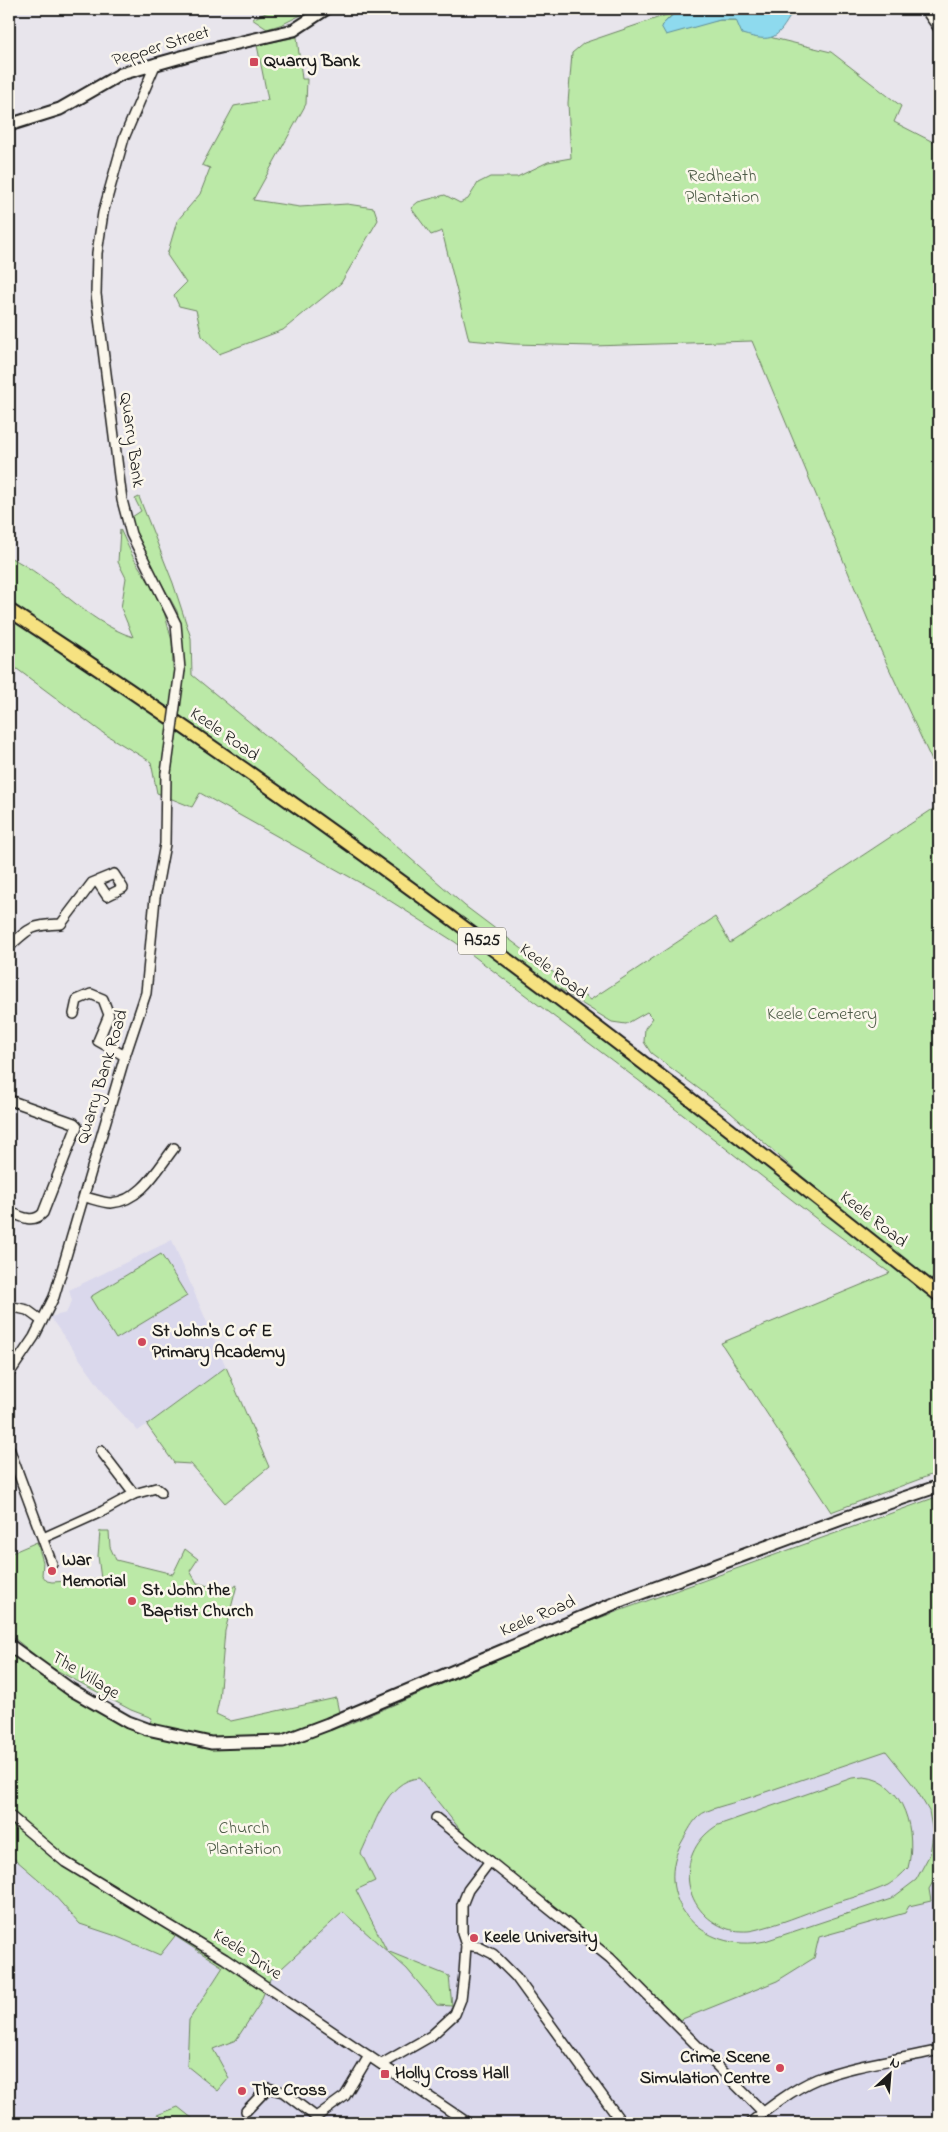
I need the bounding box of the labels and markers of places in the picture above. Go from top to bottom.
place label: Quarry Bank [264,49,361,76]
marker: Quarry Bank [248,56,260,68]
place label: St John's C of E Primary Academy [152,1319,285,1367]
marker: St John's C of E Primary Academy [136,1336,148,1348]
place label: War Memorial [62,1548,126,1595]
marker: War Memorial [46,1565,58,1577]
place label: St. John the Baptist Church [141,1578,254,1625]
marker: St. John the Baptist Church [126,1595,138,1607]
place label: Keele University [484,1925,598,1952]
marker: Keele University [468,1932,480,1944]
place label: Crime Scene Simulation Centre [640,2045,771,2092]
place label: Holly Cross Hall [395,2061,509,2088]
marker: Crime Scene Simulation Centre [774,2062,786,2074]
marker: Holly Cross Hall [379,2068,391,2080]
place label: The Cross [252,2078,327,2104]
marker: The Cross [236,2085,248,2097]

